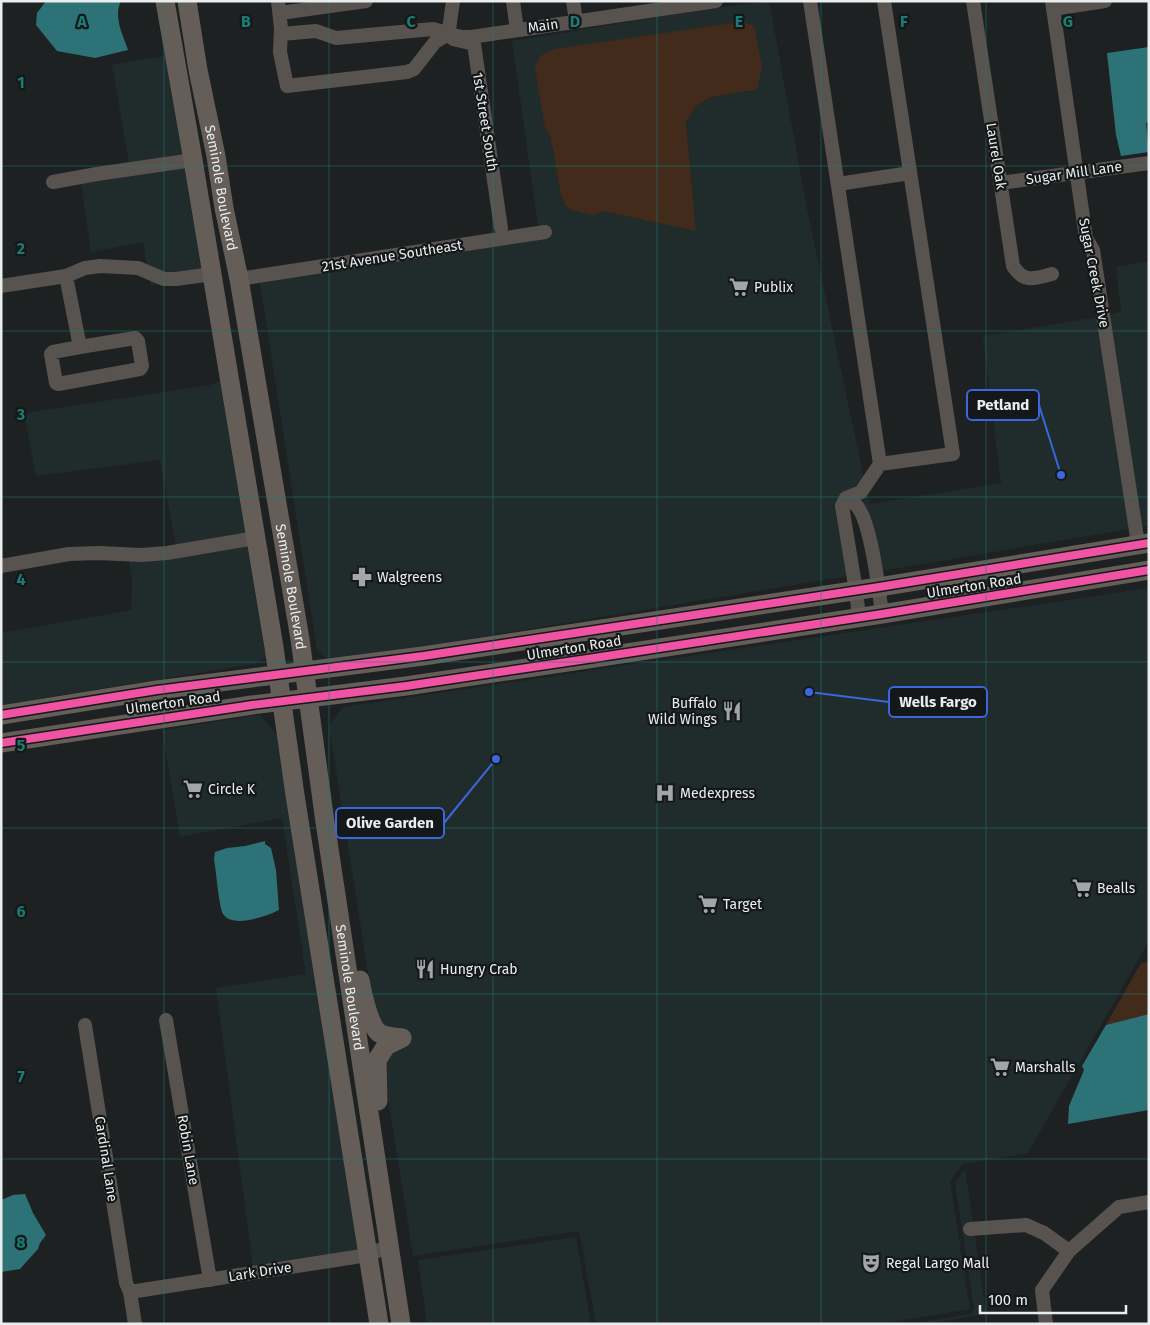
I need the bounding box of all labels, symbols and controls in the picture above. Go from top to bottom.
text: A [76,12,87,31]
text: B [241,12,251,31]
text: C [406,12,416,31]
text: D [570,12,580,31]
text: E [735,12,743,31]
text: F [900,12,908,31]
text: G [1063,12,1073,31]
street label: Main [527,15,559,37]
street label: 1st Street South [469,71,501,173]
text: 1 [17,73,25,92]
street label: Laurel Oak [982,121,1010,191]
street label: Seminole Boulevard [201,124,241,252]
street label: Sugar Mill Lane [1025,158,1123,188]
street label: Sugar Creek Drive [1075,217,1113,329]
street label: 21st Avenue Southeast [321,236,464,275]
text: 2 [17,239,25,258]
supermarket icon: Publix [728,276,750,298]
place label: Publix [754,279,793,296]
callout: Petland [967,390,1039,420]
text: Petland [977,396,1029,414]
text: 3 [16,405,25,424]
street label: Seminole Boulevard [272,523,310,651]
pharmacy icon: Walgreens [351,566,373,588]
place label: Walgreens [377,569,442,586]
text: 4 [16,570,26,589]
street label: Ulmerton Road [925,570,1023,602]
street label: Ulmerton Road [525,632,623,664]
callout: Wells Fargo [889,687,987,717]
street label: Ulmerton Road [124,688,222,718]
text: Wells Fargo [899,693,977,711]
place label: Buffalo Wild Wings [648,695,717,728]
restaurant icon: Buffalo Wild Wings [721,700,743,722]
text: 5 [17,736,26,755]
supermarket icon: Circle K [182,778,204,800]
place label: Circle K [208,781,256,798]
hospital icon: Medexpress [654,782,676,804]
place label: Medexpress [680,785,756,802]
callout: Olive Garden [336,808,444,838]
text: Olive Garden [346,814,434,832]
supermarket icon: Bealls [1071,877,1093,899]
place label: Bealls [1097,880,1136,897]
supermarket icon: Target [697,893,719,915]
place label: Target [723,896,763,913]
text: 6 [16,902,26,921]
street label: Seminole Boulevard [332,923,368,1052]
restaurant icon: Hungry Crab [414,958,436,980]
place label: Hungry Crab [440,961,518,978]
supermarket icon: Marshalls [989,1056,1011,1078]
place label: Marshalls [1015,1059,1076,1076]
text: 7 [17,1067,25,1086]
street label: Robin Lane [173,1114,203,1186]
street label: Cardinal Lane [91,1115,121,1203]
text: 8 [16,1233,26,1252]
theatre icon: Regal Largo Mall [860,1252,882,1274]
place label: Regal Largo Mall [886,1255,989,1272]
street label: Lark Drive [227,1259,293,1285]
scale bar [980,1282,1126,1314]
text: 100 m [988,1291,1028,1309]

